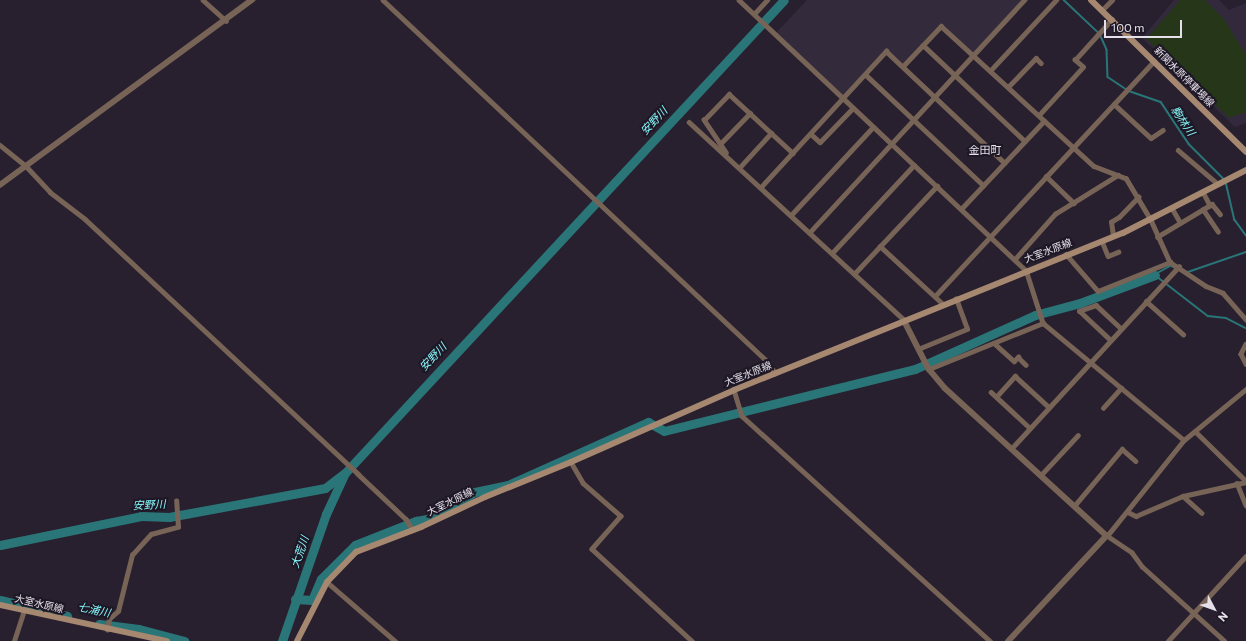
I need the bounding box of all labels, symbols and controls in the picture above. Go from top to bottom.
scale bar [1106,12,1184,38]
text: 100 m [1111,20,1145,34]
street label: 新関水原停車場線 [1151,44,1217,110]
water label: 安野川 [638,104,670,138]
water label: 駒林川 [1168,104,1198,138]
district label: 金田町 [969,143,1001,157]
street label: 大室水原線 [1023,236,1073,266]
water label: 安野川 [417,340,449,374]
street label: 大室水原線 [723,359,773,389]
street label: 大室水原線 [425,486,475,518]
water label: 安野川 [132,498,166,512]
water label: 大荒川 [288,534,312,570]
north arrow [1194,589,1234,629]
street label: 大室水原線 [13,593,65,615]
water label: 七浦川 [76,600,112,620]
text: N [1216,610,1231,625]

